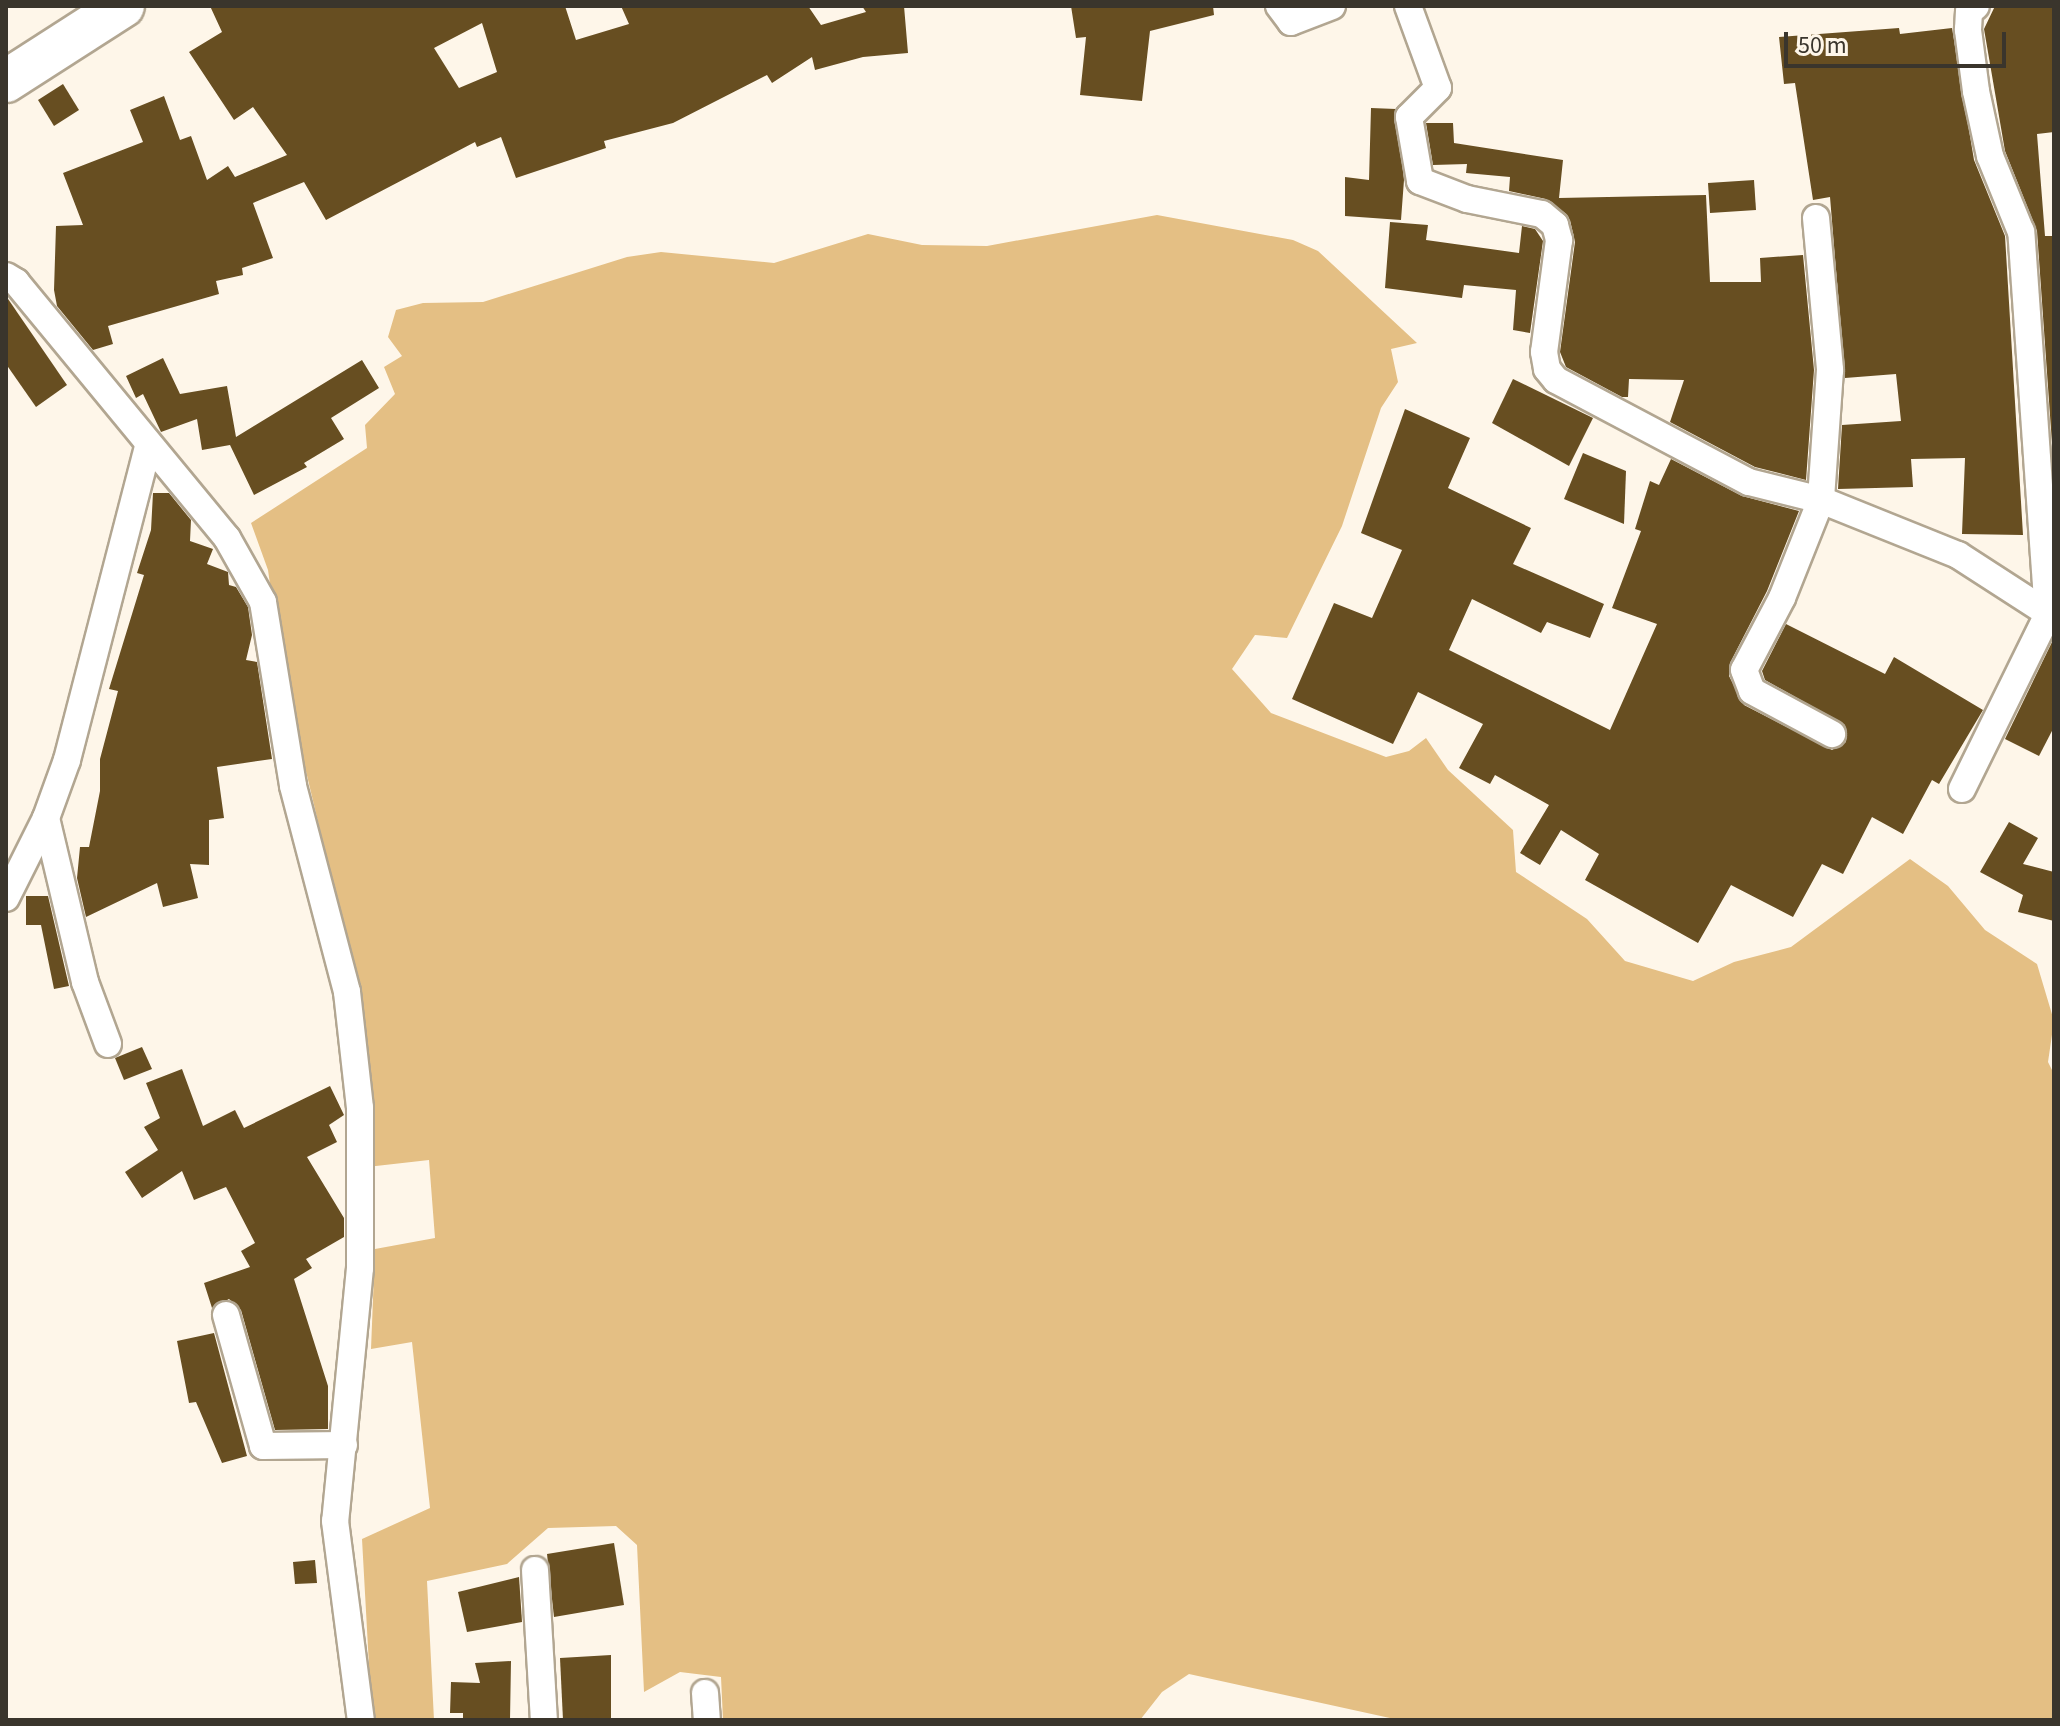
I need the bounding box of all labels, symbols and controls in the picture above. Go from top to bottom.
scale bar [1788,16,2010,66]
text: 50 m [1798,28,1847,63]

